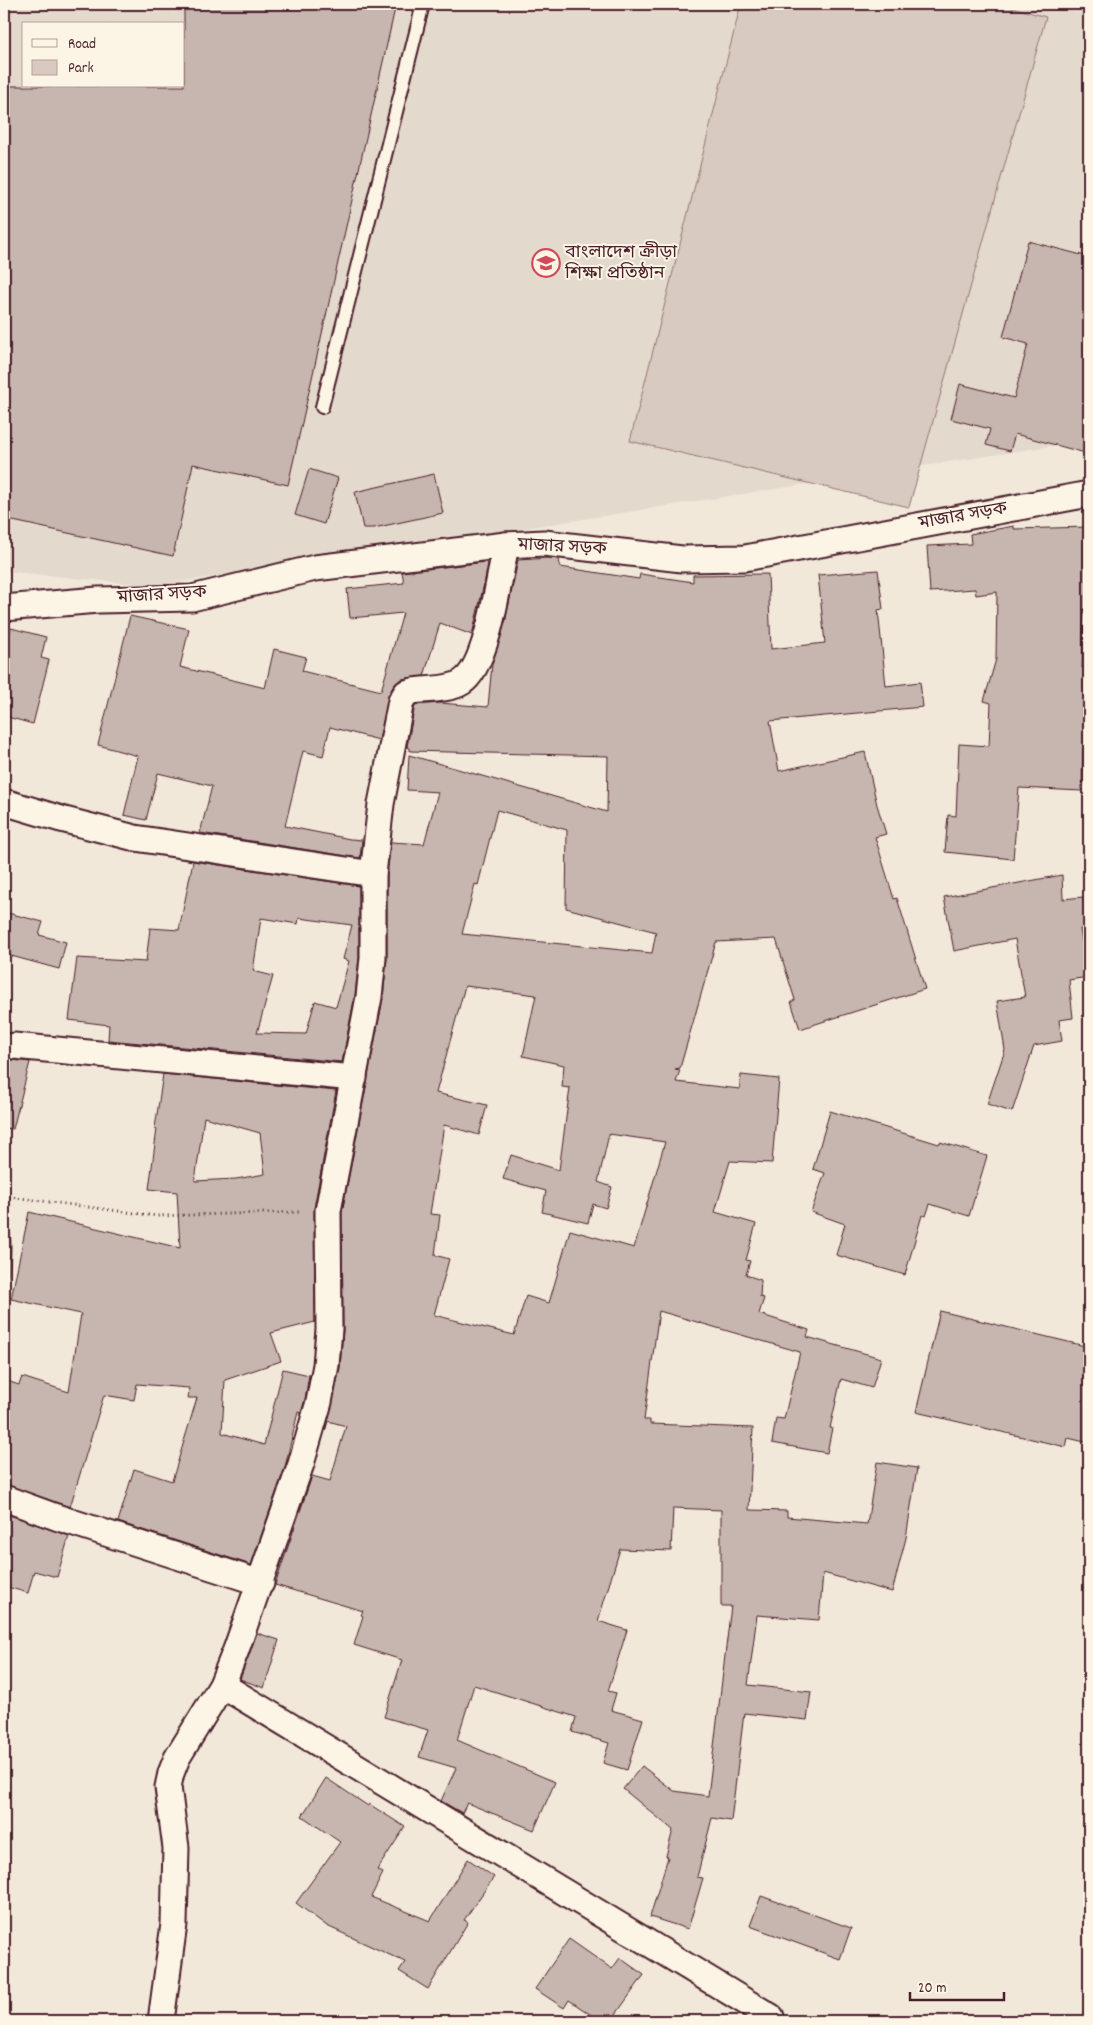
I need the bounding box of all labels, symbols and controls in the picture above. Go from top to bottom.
legend [22,22,185,88]
text: Road [68,34,96,56]
text: Park [68,58,94,80]
place label: বাংলাদেশ ক্রীড়া শিক্ষা প্রতিষ্ঠান [564,241,677,287]
school or university icon: বাংলাদেশ ক্রীড়া শিক্ষা প্রতিষ্ঠান [531,248,561,278]
street label: মাজার সড়ক [916,497,1010,537]
street label: মাজার সড়ক [516,533,608,563]
street label: মাজার সড়ক [115,580,208,612]
scale bar [910,1970,1004,2002]
text: 20 m [918,1978,946,2000]

